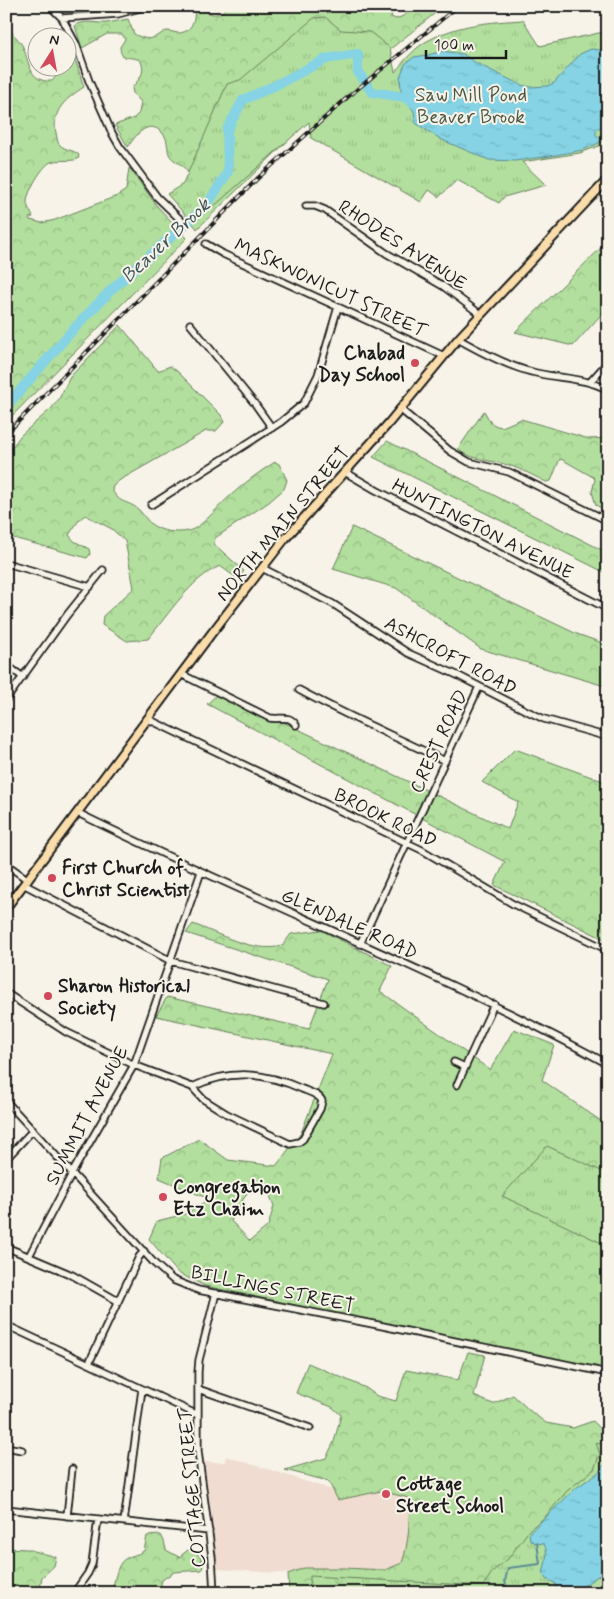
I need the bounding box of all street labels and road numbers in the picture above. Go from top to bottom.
street label: RHODES AVENUE [333,194,471,296]
street label: MASKWONICUT STREET [230,233,432,344]
street label: NORTH MAIN STREET [211,441,355,607]
street label: HUNTINGTON AVENUE [388,473,577,586]
street label: ASHCROFT ROAD [380,611,521,702]
street label: CREST ROAD [404,686,474,797]
street label: BROOK ROAD [330,783,441,854]
street label: GLENDALE ROAD [277,883,422,966]
street label: SUMMIT AVENUE [40,1042,135,1190]
street label: BILLINGS STREET [188,1260,357,1319]
street label: COTTAGE STREET [173,1406,212,1569]

